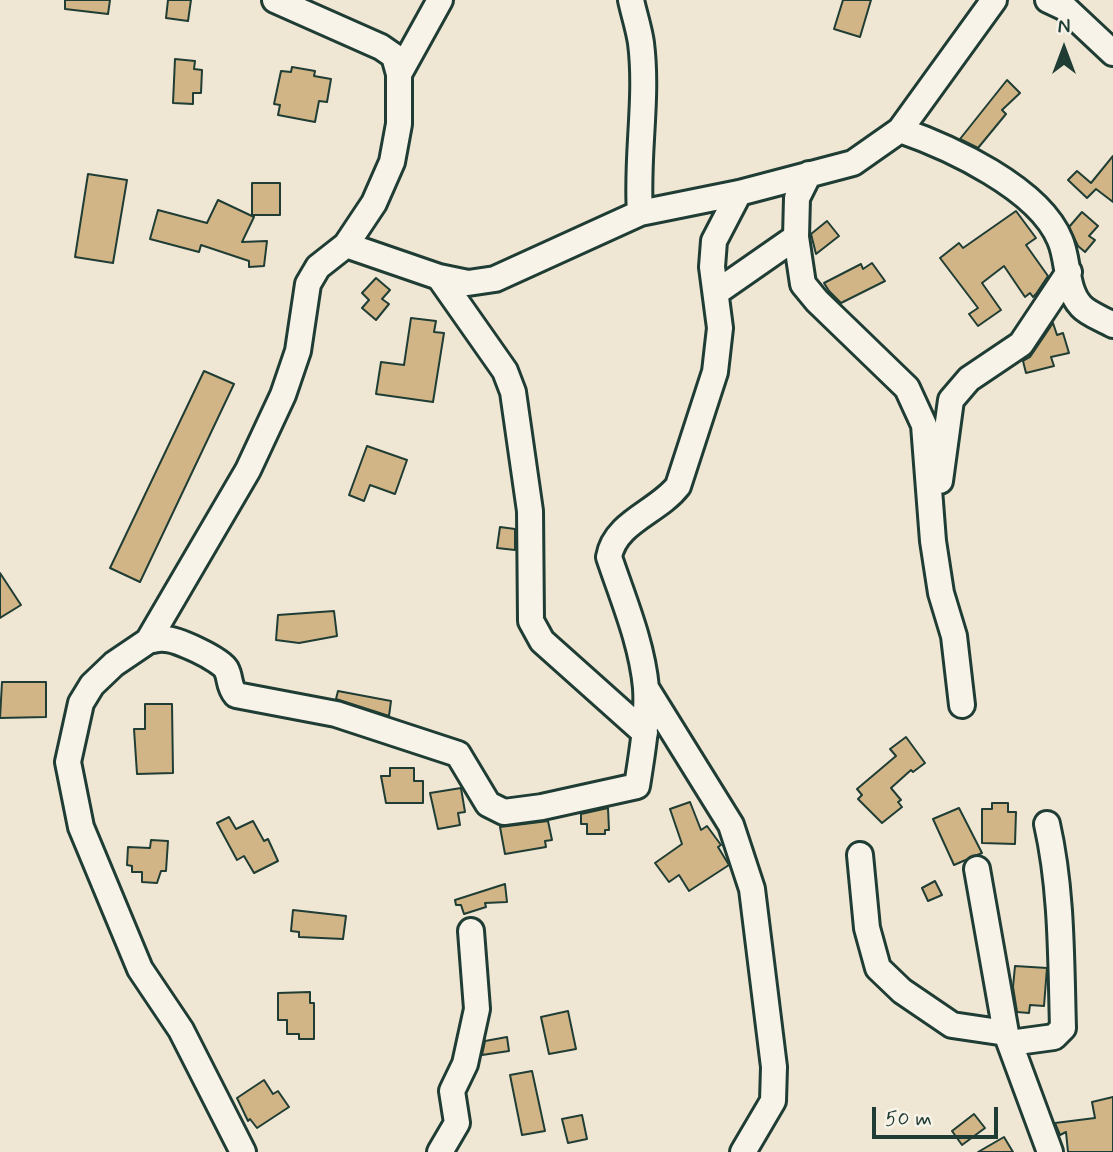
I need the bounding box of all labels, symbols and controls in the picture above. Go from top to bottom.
north arrow [1029,14,1099,84]
text: N [1058,15,1070,40]
scale bar [875,1092,1001,1136]
text: 50 m [885,1105,932,1133]

